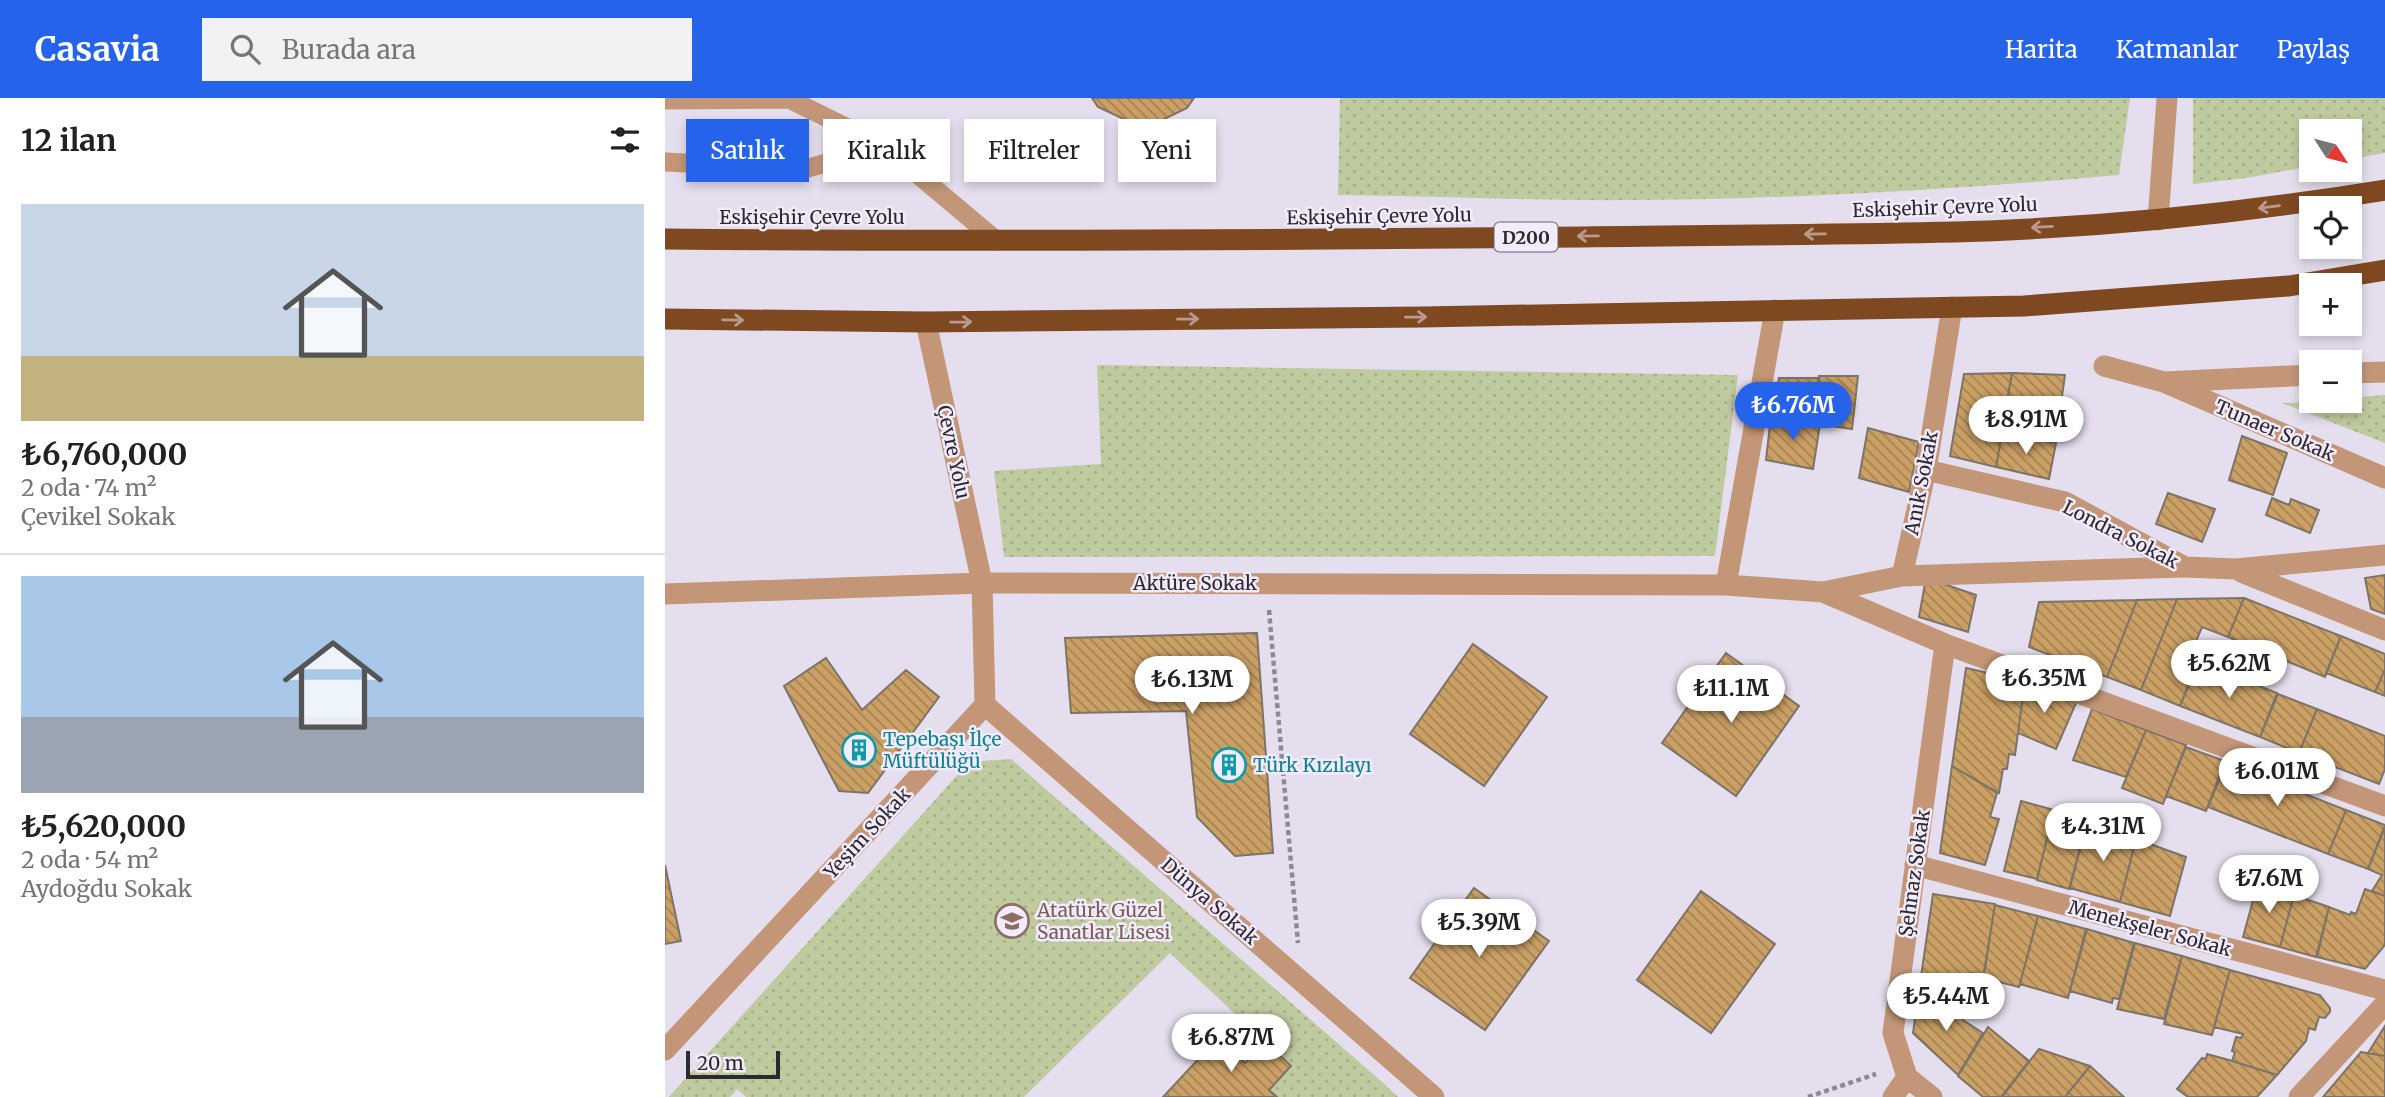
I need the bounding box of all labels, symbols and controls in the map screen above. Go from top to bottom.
search box [202,18,692,81]
text: Casavia [35,29,160,70]
icon: search [226,30,264,68]
text: Burada ara [282,33,416,66]
text: Harita [2005,34,2078,65]
text: Katmanlar [2116,34,2239,65]
text: Paylaş [2277,34,2350,65]
chip: Satılık [686,119,809,182]
chip: Kiralık [823,119,950,182]
chip: Filtreler [964,119,1104,182]
chip: Yeni [1118,119,1216,182]
north arrow [2299,119,2363,182]
map controls [2299,119,2362,413]
text: 12 ilan [21,121,116,159]
icon: filters [606,121,644,159]
street label: Eskişehir Çevre Yolu [1852,192,2038,222]
button: locate [2299,196,2362,259]
one-way arrow [2258,201,2281,214]
street label: Eskişehir Çevre Yolu [1286,202,1472,230]
street label: Eskişehir Çevre Yolu [719,205,905,229]
one-way arrow [2032,221,2054,234]
road number: D200 [1495,222,1557,252]
one-way arrow [1804,227,1827,241]
one-way arrow [1576,230,1599,243]
icon: home [270,250,396,376]
button: + [2299,273,2362,336]
one-way arrow [1404,310,1427,324]
one-way arrow [721,313,744,327]
one-way arrow [1176,313,1199,326]
one-way arrow [949,315,972,328]
button: − [2299,350,2362,413]
pin: ₺6.76M [1736,382,1850,442]
text: ₺6.76M [1751,390,1835,419]
street label: Tunaer Sokak [2212,394,2338,466]
pin: ₺8.91M [1969,396,2083,456]
street label: Çevre Yolu [932,403,976,501]
text: ₺8.91M [1985,404,2067,433]
street label: Anık Sokak [1899,429,1943,538]
text: ₺6,760,000 [21,435,187,473]
text: 2 oda · 74 m² [21,473,156,502]
street label: Londra Sokak [2059,495,2183,573]
text: Çevikel Sokak [21,502,176,531]
street label: Aktüre Sokak [1132,571,1257,595]
icon: home [270,622,396,748]
pin: ₺5.62M [2172,640,2286,700]
text: ₺5.62M [2187,648,2271,677]
pin: ₺6.13M [1135,656,1249,716]
pin: ₺6.35M [1987,656,2101,715]
text: ₺6.35M [2001,663,2087,692]
text: ₺6.13M [1151,664,1233,693]
pin: ₺11.1M [1674,666,1788,725]
text: ₺11.1M [1693,673,1769,702]
place label: Tepebaşı İlçe Müftülüğü [883,727,1002,773]
building icon: Tepebaşı İlçe Müftülüğü [840,731,878,769]
building icon: Türk Kızılayı [1210,746,1248,784]
pin: ₺6.01M [2220,748,2334,808]
place label: Türk Kızılayı [1253,753,1372,777]
text: ₺6.01M [2235,756,2319,785]
street label: Yeşim Sokak [818,782,915,884]
pin: ₺4.31M [2046,804,2160,863]
text: ₺5,620,000 [21,807,186,845]
street label: Şehnaz Sokak [1893,808,1935,938]
text: ₺4.31M [2061,811,2145,840]
text: 2 oda · 54 m² [21,845,158,874]
street label: Dünya Sokak [1157,852,1263,950]
pin: ₺7.6M [2220,856,2318,915]
text: ₺7.6M [2235,863,2303,892]
text: Aydoğdu Sokak [21,874,192,903]
street label: Menekşeler Sokak [2066,895,2234,961]
place label: Atatürk Güzel Sanatlar Lisesi [1036,898,1171,944]
pin: ₺5.39M [1422,900,1536,959]
school or university icon: Atatürk Güzel Sanatlar Lisesi [993,902,1031,940]
text: ₺5.39M [1437,907,1521,936]
pin: ₺5.44M [1889,974,2003,1033]
text: ₺5.44M [1903,981,1989,1010]
pin: ₺6.87M [1174,1014,1288,1074]
text: ₺6.87M [1188,1022,1274,1051]
scale bar [686,1048,781,1080]
text: 20 m [697,1051,744,1075]

